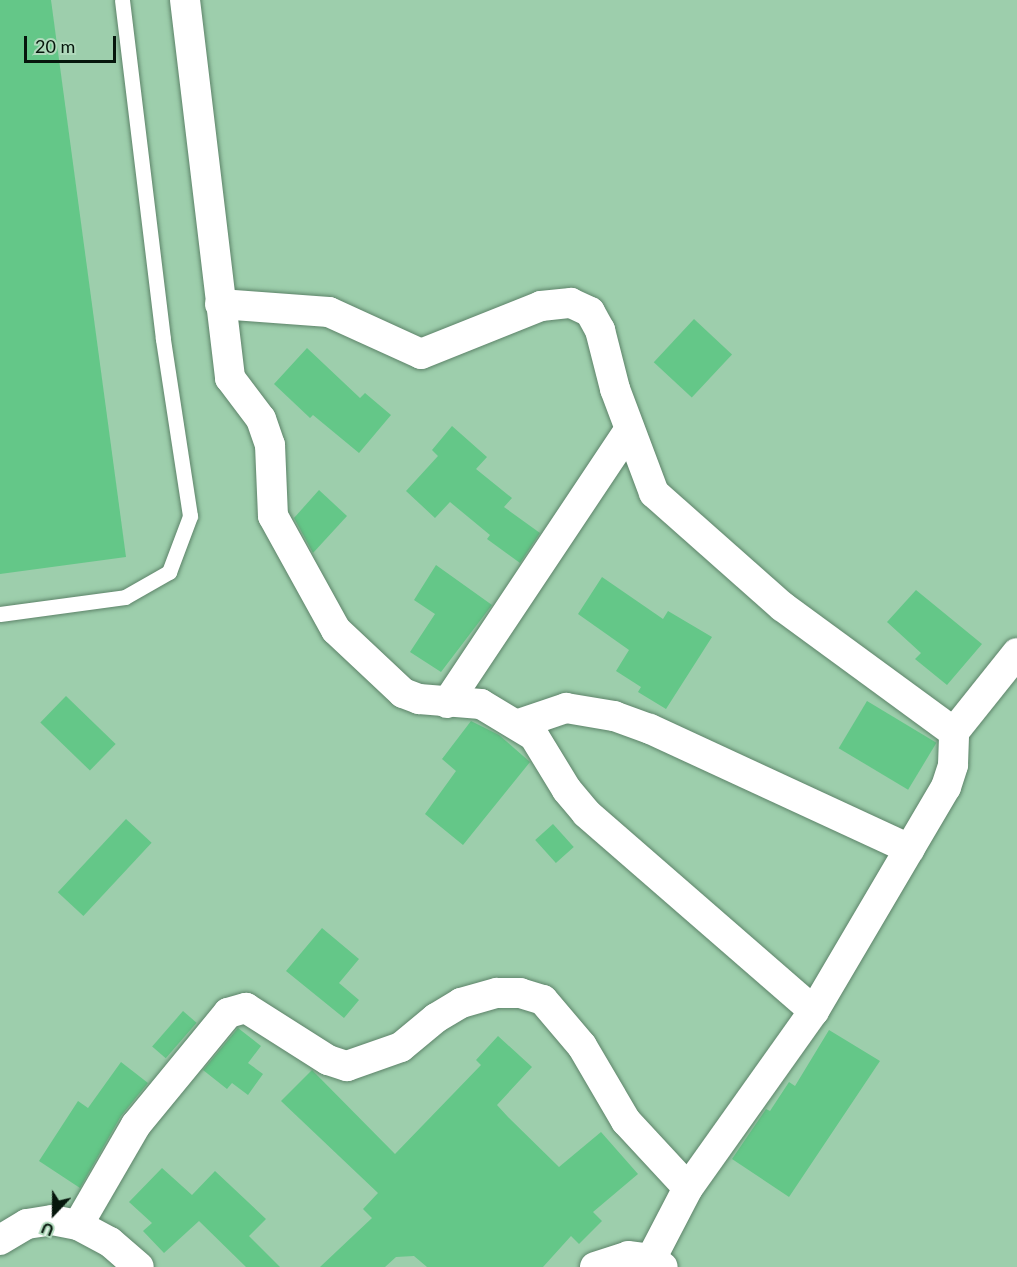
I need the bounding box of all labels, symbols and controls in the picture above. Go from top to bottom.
scale bar [27,24,118,62]
text: 20 m [35,35,75,57]
north arrow [24,1183,84,1243]
text: U [38,1219,56,1241]

